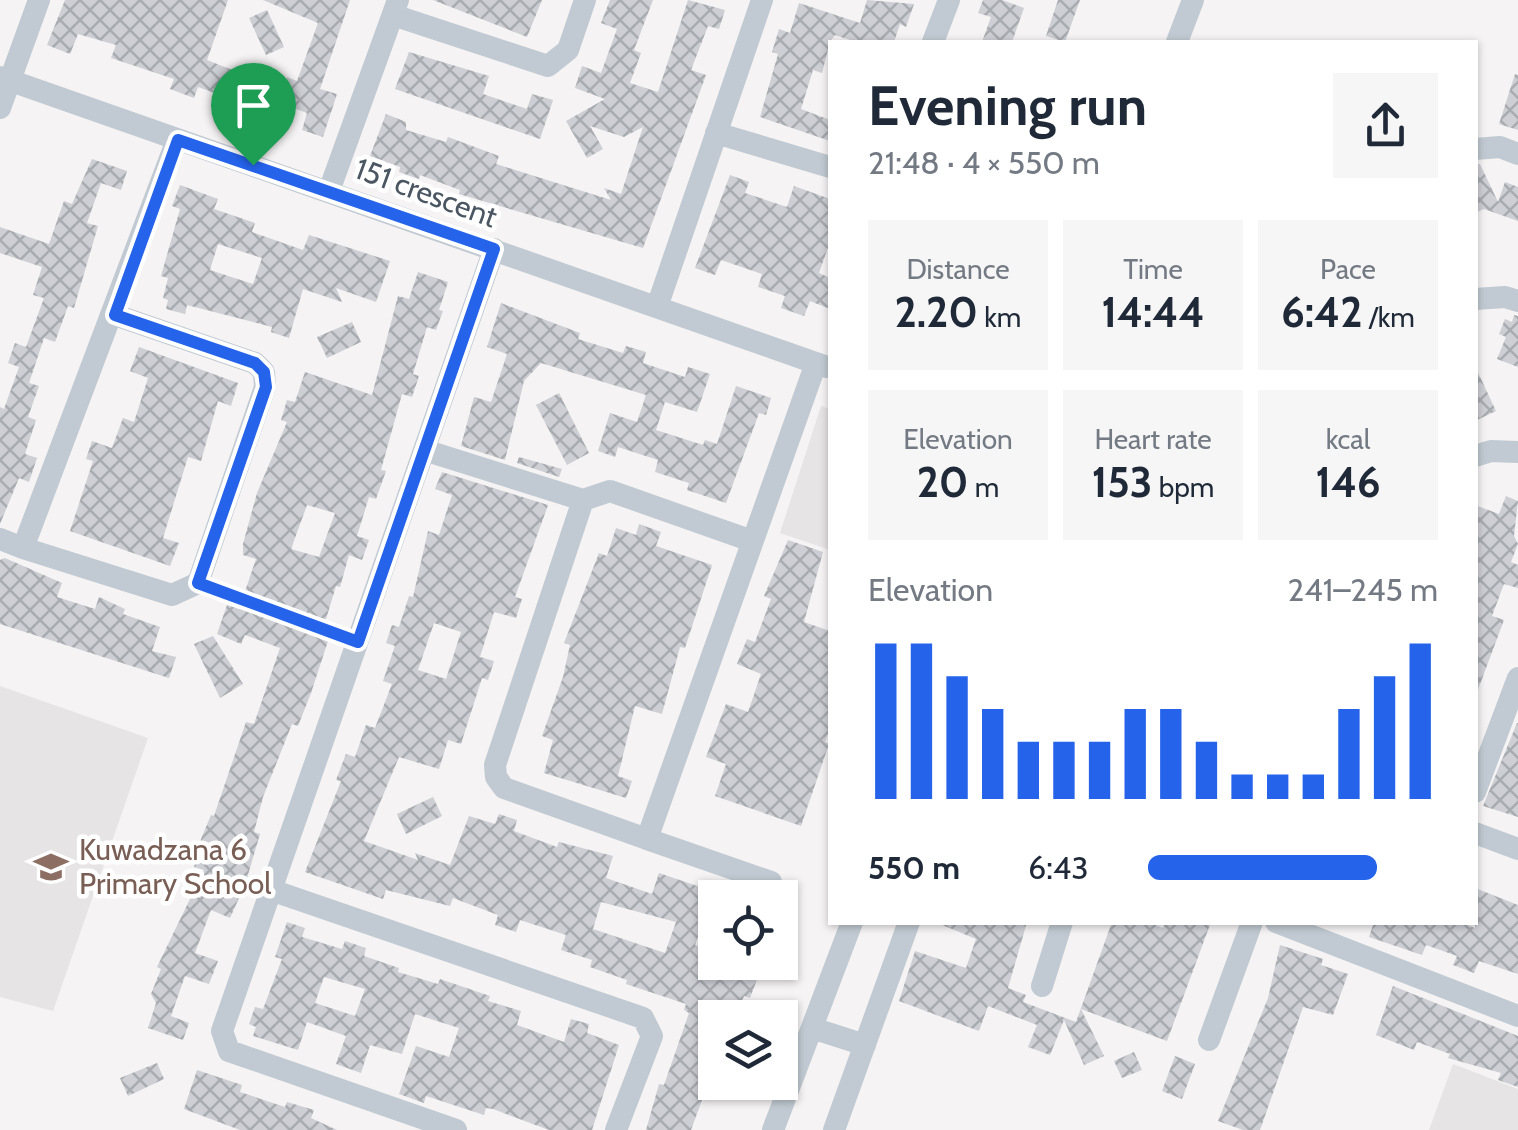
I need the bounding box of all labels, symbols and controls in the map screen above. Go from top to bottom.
pin [211,63,296,166]
text: Evening run [868,72,1147,139]
button: share [1333,73,1438,178]
icon: arrive [226,78,281,133]
text: 21:48 · 4 × 550 m [868,143,1100,182]
street label: 151 crescent [350,150,502,235]
text: Distance [906,252,1010,286]
text: Time [1123,252,1183,286]
text: Pace [1320,252,1376,286]
text: 2.20 [895,286,978,338]
text: 14:44 [1101,286,1205,338]
text: 6:42 [1281,286,1362,338]
text: km [978,300,1021,334]
text: /km [1362,300,1415,334]
text: Elevation [903,422,1013,456]
text: Heart rate [1094,422,1212,456]
text: kcal [1326,422,1370,456]
text: 20 [917,456,969,508]
text: 153 [1092,456,1152,508]
text: 146 [1315,456,1381,508]
text: m [969,470,999,504]
text: bpm [1152,470,1214,504]
text: Elevation [868,570,993,609]
text: 241–245 m [1288,570,1438,609]
place label: Kuwadzana 6 Primary School [79,831,271,902]
school or university icon: Kuwadzana 6 Primary School [32,848,70,886]
text: 550 m [868,848,960,887]
text: 6:43 [1028,848,1089,887]
map controls [698,880,798,1100]
button: locate [698,880,798,980]
button: layers [698,1000,798,1100]

